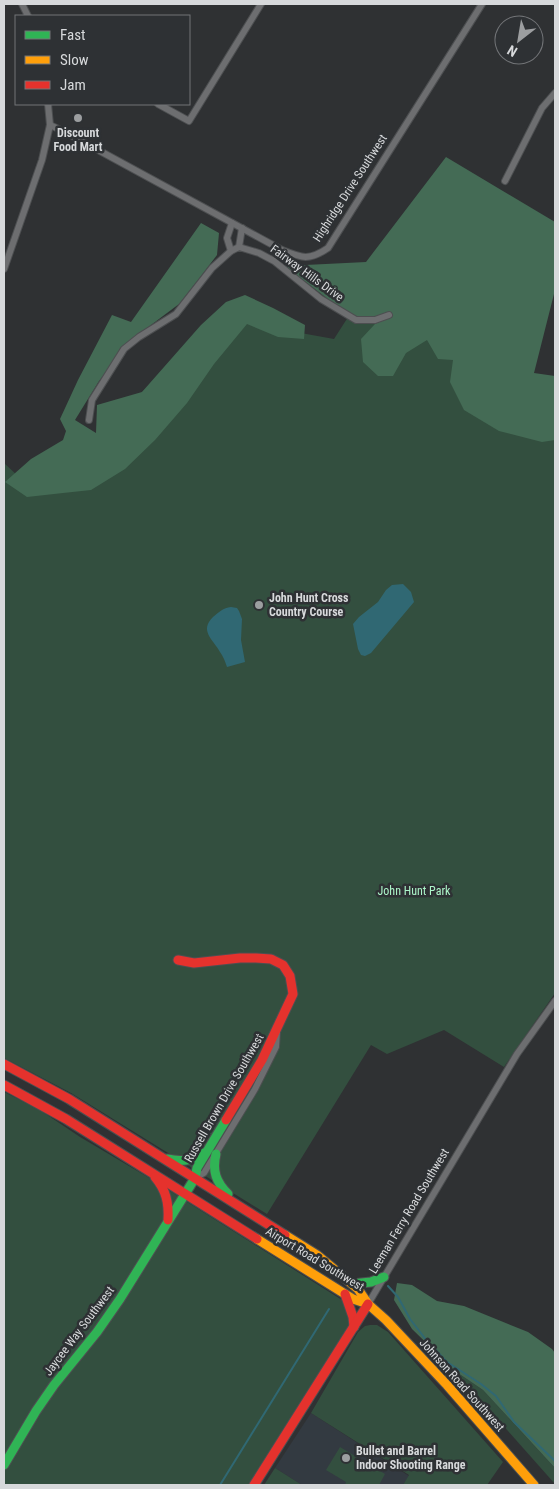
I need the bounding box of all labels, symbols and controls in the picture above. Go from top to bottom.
legend [15,15,190,105]
north arrow [494,15,544,65]
text: Fast [60,26,85,44]
text: N [505,42,520,60]
text: Slow [60,51,89,69]
text: Jam [60,76,86,94]
marker: Discount Food Mart [72,112,84,124]
place label: Discount Food Mart [54,126,103,154]
street label: Highridge Drive Southwest [310,131,390,244]
street label: Fairway Hills Drive [268,242,347,304]
place label: John Hunt Cross Country Course [269,591,349,619]
marker: John Hunt Cross Country Course [253,599,265,611]
park label: John Hunt Park [378,884,451,898]
street label: Russell Brown Drive Southwest [181,1031,267,1165]
street label: Leeman Ferry Road Southwest [366,1146,452,1276]
street label: Airport Road Southwest [263,1224,367,1294]
street label: Jaycee Way Southwest [41,1283,117,1378]
street label: Johnson Road Southwest [417,1336,508,1435]
place label: Bullet and Barrel Indoor Shooting Range [356,1444,466,1472]
marker: Bullet and Barrel Indoor Shooting Range [340,1452,352,1464]

